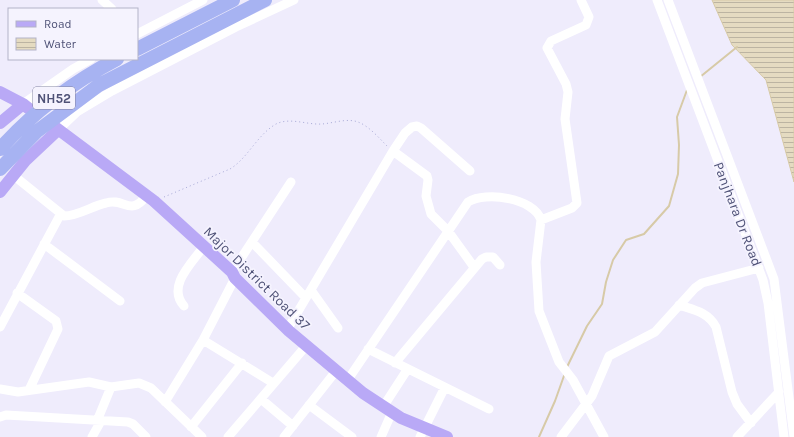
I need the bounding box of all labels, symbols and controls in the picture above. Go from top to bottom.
legend [8,8,138,60]
text: Road [44,17,72,31]
text: Water [44,37,77,51]
road number: NH52 [33,87,75,109]
street label: Panjhara Dr Road [710,160,765,269]
street label: Major District Road 37 [200,223,314,334]

